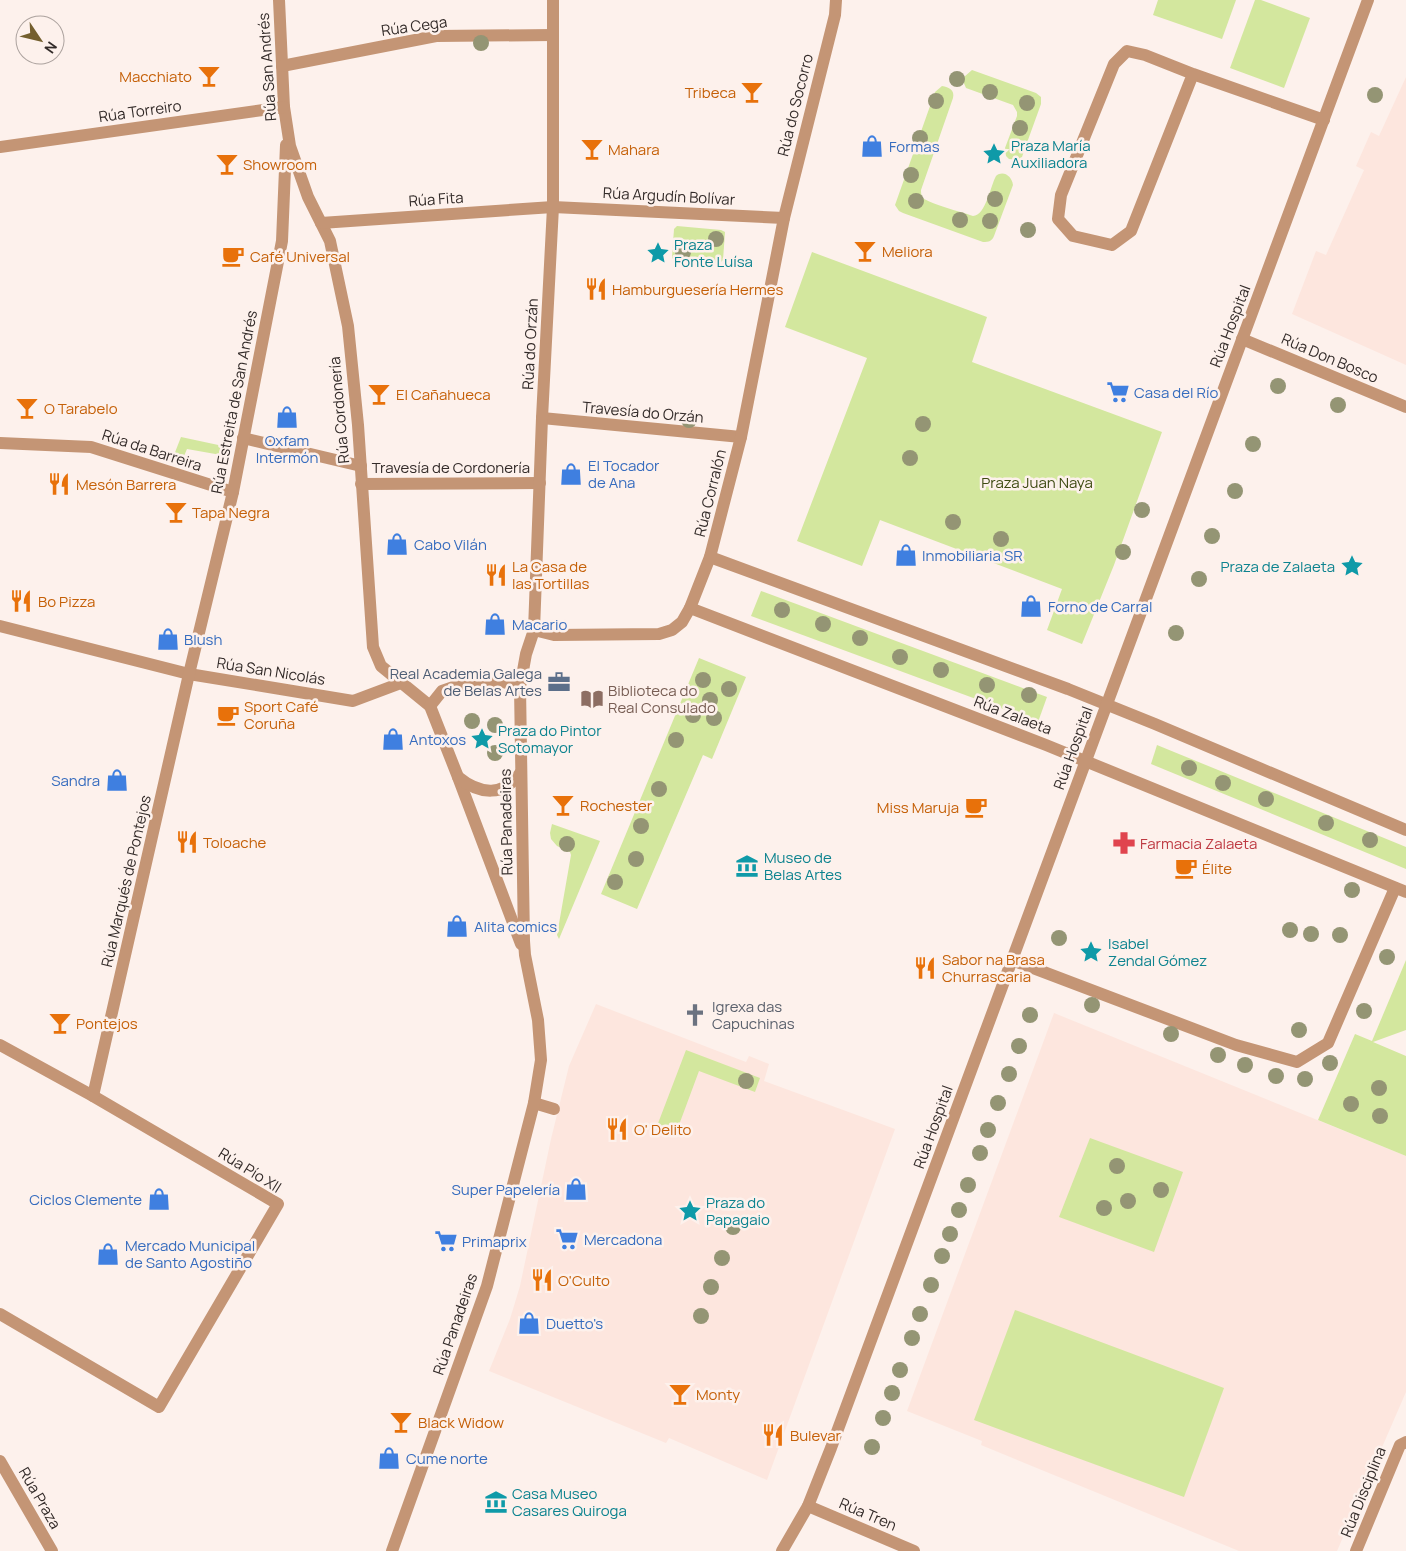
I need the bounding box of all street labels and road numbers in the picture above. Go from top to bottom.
street label: Rúa Cega [380,11,448,41]
street label: Rúa San Andrés [253,12,281,122]
street label: Rúa do Socorro [772,51,818,159]
street label: Rúa Torreiro [97,95,183,127]
street label: Rúa Argudín Bolívar [602,182,736,210]
street label: Rúa Fita [408,187,464,211]
street label: Rúa Hospital [1205,282,1255,370]
street label: Rúa do Orzán [517,298,543,390]
street label: Rúa Estreita de San Andrés [206,308,262,496]
street label: Rúa Don Bosco [1278,328,1382,388]
street label: Rúa Cordonería [324,356,354,464]
street label: Travesía do Orzán [581,396,705,428]
street label: Rúa da Barreira [99,424,205,476]
street label: Rúa Corralón [689,447,731,539]
street label: Travesía de Cordonería [372,457,530,478]
street label: Rúa San Nicolás [215,652,327,690]
street label: Rúa Zalaeta [971,690,1055,740]
street label: Rúa Hospital [1048,704,1098,792]
street label: Rúa Panadeiras [495,768,517,875]
street label: Rúa Marqués de Pontejos [96,793,156,969]
street label: Rúa Hospital [908,1083,958,1171]
street label: Rúa Pío XII [215,1142,285,1198]
street label: Rúa Panadeiras [428,1270,482,1378]
street label: Rúa Disciplina [1335,1444,1391,1540]
street label: Rúa Praza [14,1463,66,1533]
street label: Rúa Tren [836,1492,900,1536]

